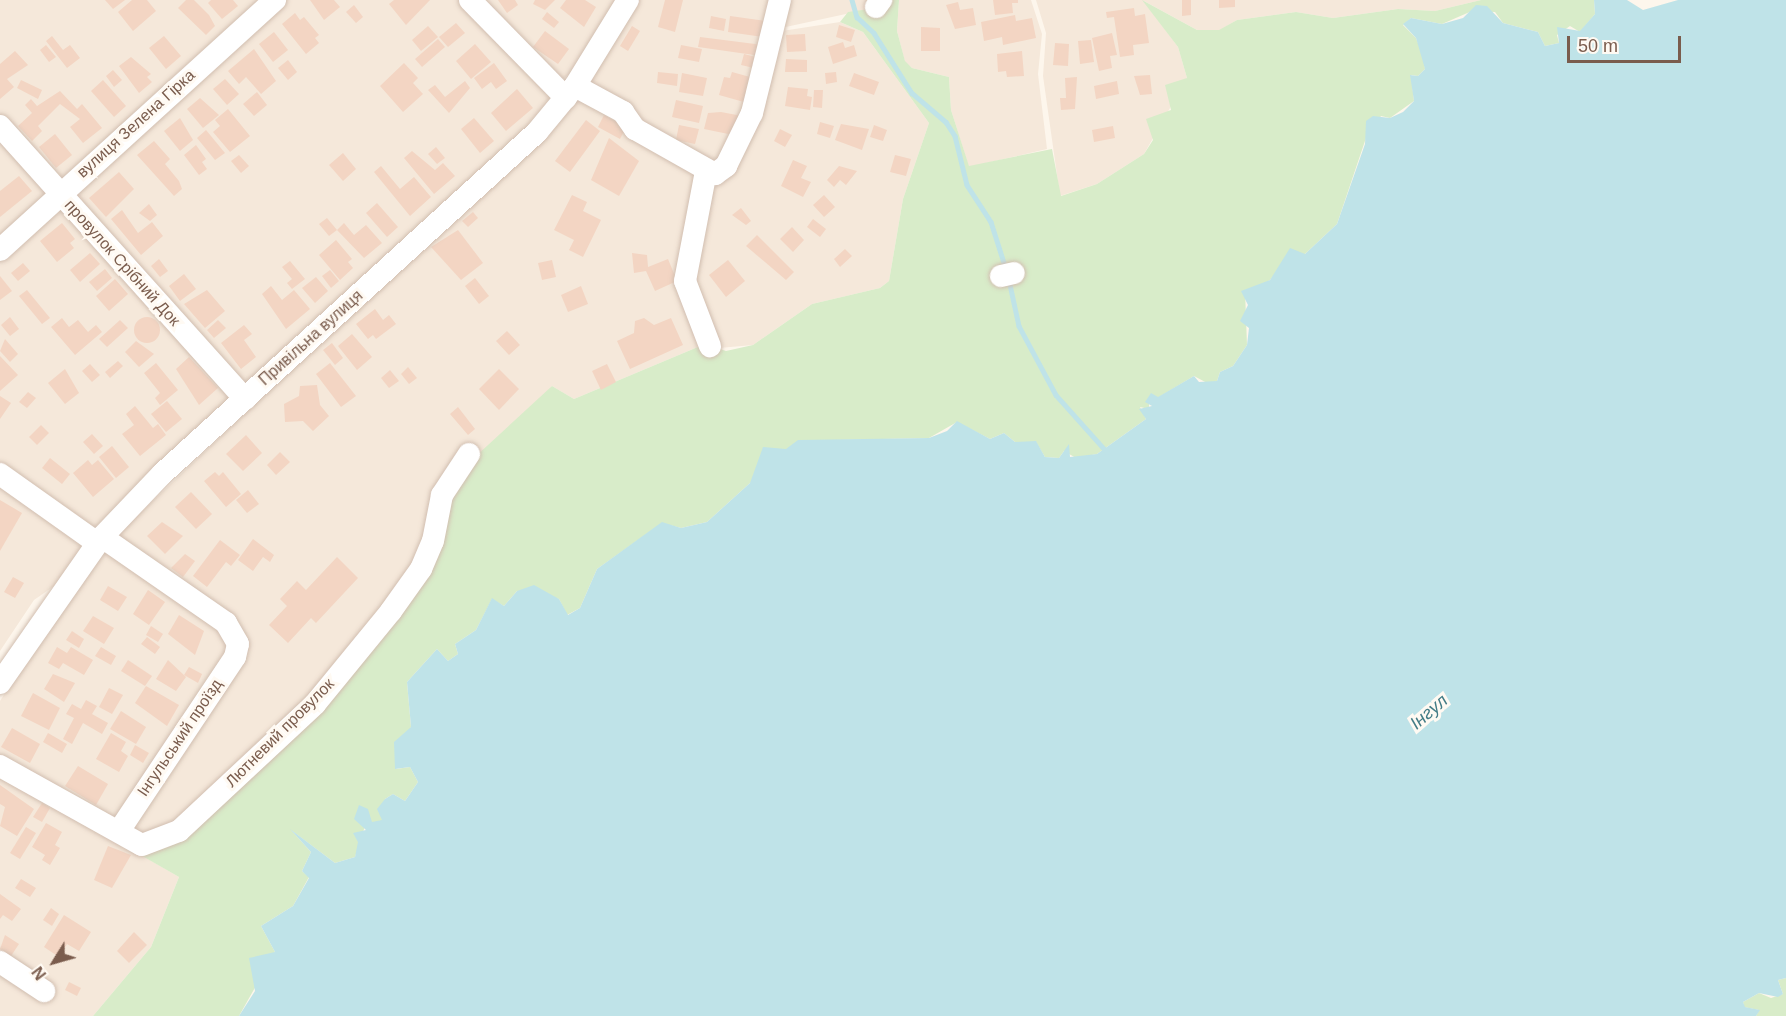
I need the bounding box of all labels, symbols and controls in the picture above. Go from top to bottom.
scale bar [1570,24,1684,62]
text: 50 m [1578,36,1618,56]
street label: вулиця Зелена Гірка [73,66,199,182]
street label: провулок Срібний Док [60,196,184,330]
street label: Привільна вулиця [255,286,367,390]
street label: Лютневий провулок [222,675,338,791]
street label: Інгульський проїзд [134,676,226,800]
water label: Інгул [1406,690,1452,734]
north arrow [24,932,84,992]
text: N [29,963,49,983]

